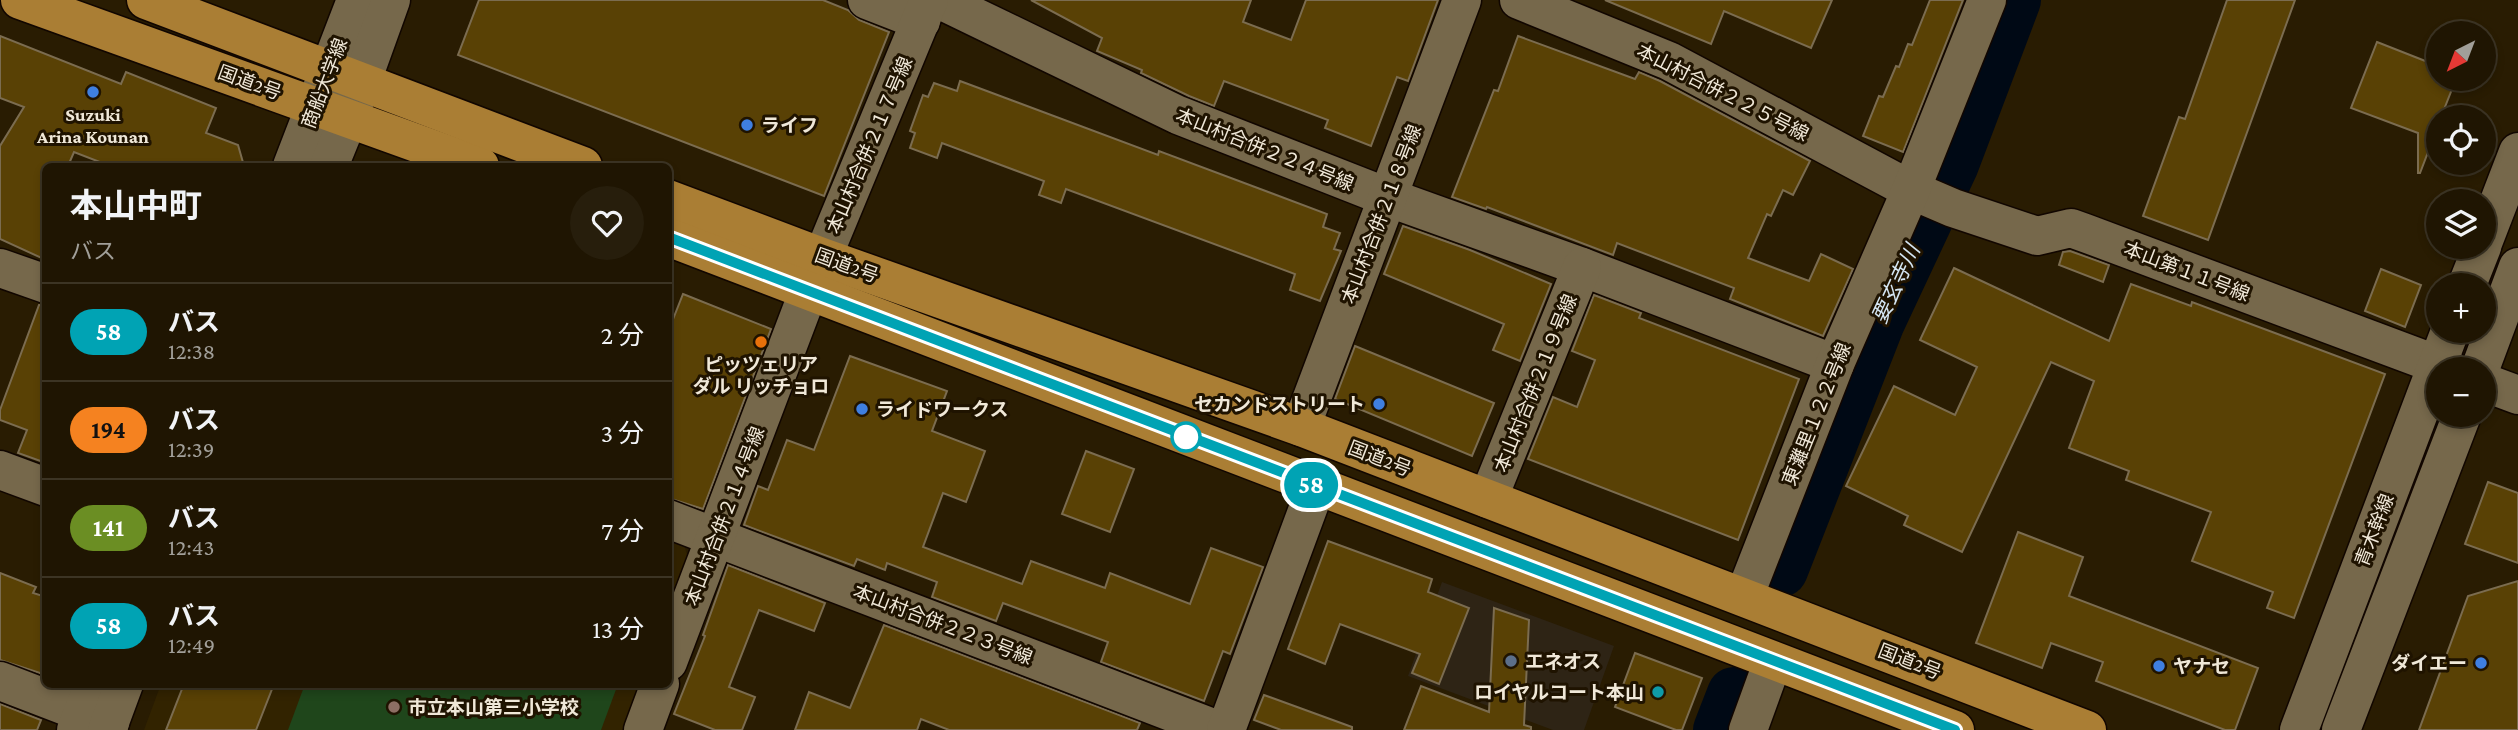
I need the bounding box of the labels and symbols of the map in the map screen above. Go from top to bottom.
north arrow [2426,21,2496,91]
street label: 商船大学線 [298,35,351,131]
street label: 本山村合併２２５号線 [1633,40,1812,145]
street label: 本山村合併２１７号線 [823,54,916,237]
street label: 国道2号 [215,61,284,104]
marker: Suzuki Arina Kounan [85,84,101,100]
place label: Suzuki Arina Kounan [36,104,149,147]
street label: 本山村合併２２４号線 [1173,104,1357,195]
place label: ライフ [761,115,818,136]
marker: ライフ [739,117,755,133]
street label: 本山村合併２１８号線 [1338,122,1425,307]
street label: 本山第１１号線 [2121,238,2253,305]
water label: 要玄寺川 [1867,239,1925,327]
street label: 国道2号 [812,244,881,287]
street label: 本山村合併２１９号線 [1490,291,1581,475]
marker: ピッツェリア ダル リッチョロ [753,334,769,350]
street label: 東灘里１２２号線 [1778,340,1855,489]
place label: ピッツェリア ダル リッチョロ [693,354,829,397]
place label: セカンドストリート [1194,394,1365,415]
marker: セカンドストリート [1371,396,1387,412]
place label: ライドワークス [876,399,1008,420]
marker: ライドワークス [854,401,870,417]
unlabelled marker [1171,422,1201,452]
street label: 本山村合併２１４号線 [681,424,768,609]
street label: 国道2号 [1345,437,1414,480]
line badge: 58 [1280,462,1342,508]
street label: 青木幹線 [2351,491,2398,569]
street label: 本山村合併２２３号線 [850,581,1035,668]
street label: 国道2号 [1875,640,1944,683]
place label: エネオス [1525,651,1601,672]
marker: エネオス [1503,653,1519,669]
place label: ダイエー [2391,653,2467,674]
marker: ダイエー [2473,655,2489,671]
place label: ヤナセ [2173,656,2230,677]
marker: ヤナセ [2151,658,2167,674]
place label: ロイヤルコート本山 [1474,682,1644,703]
marker: ロイヤルコート本山 [1650,684,1666,700]
place label: 市立本山第三小学校 [408,697,579,718]
marker: 市立本山第三小学校 [386,699,402,715]

